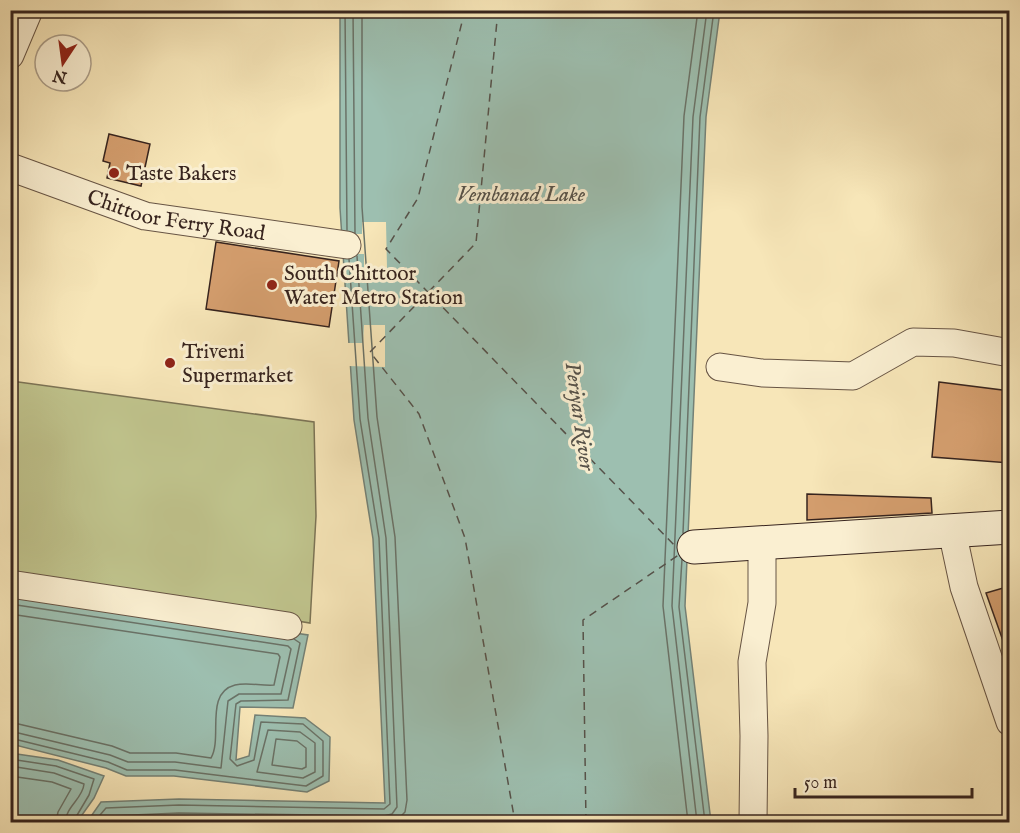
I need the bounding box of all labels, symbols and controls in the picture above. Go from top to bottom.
north arrow [33,33,93,93]
text: N [51,64,70,87]
place label: Taste Bakers [126,161,236,188]
marker: Taste Bakers [107,166,121,180]
water label: Vembanad Lake [457,181,586,209]
street label: Chittoor Ferry Road [83,184,268,248]
place label: South Chittoor Water Metro Station [284,261,463,312]
marker: South Chittoor Water Metro Station [265,278,279,292]
place label: Triveni Supermarket [182,339,293,390]
marker: Triveni Supermarket [163,356,177,370]
water label: Periyar River [558,360,601,474]
scale bar [795,761,972,799]
text: 50 m [804,772,837,795]

